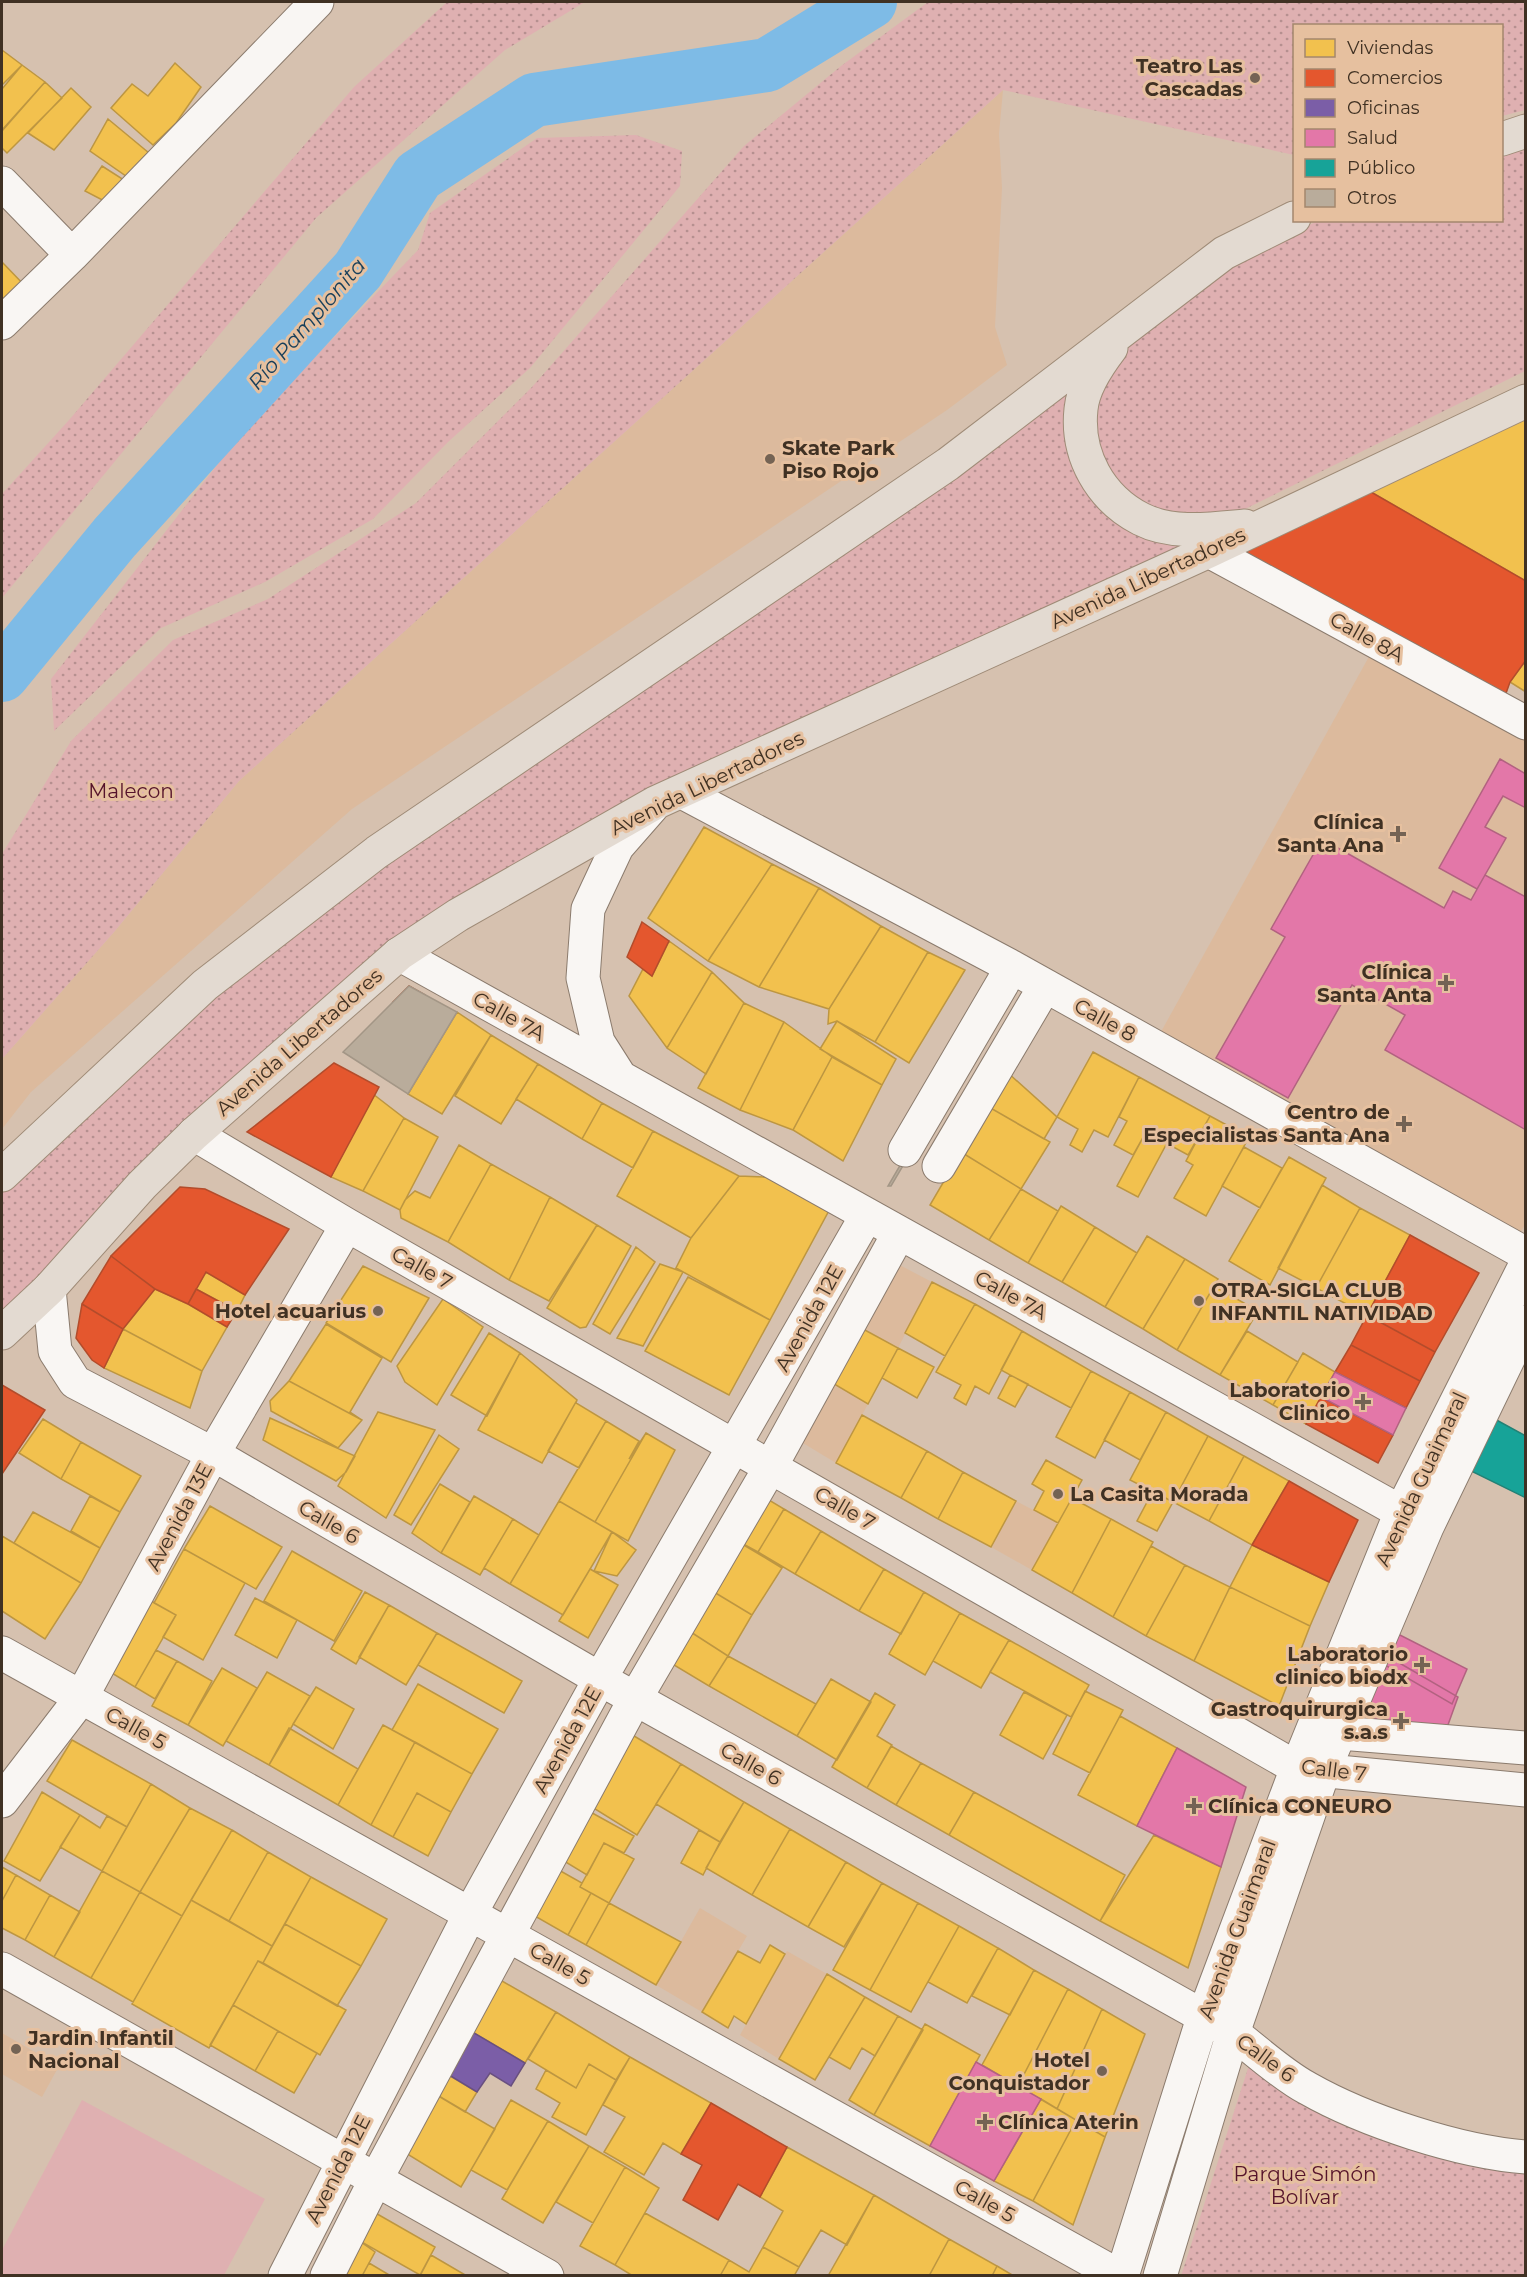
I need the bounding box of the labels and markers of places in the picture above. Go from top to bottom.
place label: Teatro Las Cascadas [1136,54,1243,101]
marker: Teatro Las Cascadas [1248,71,1262,85]
place label: Skate Park Piso Rojo [782,436,896,483]
marker: Skate Park Piso Rojo [763,452,777,466]
place label: Clínica Santa Ana [1277,810,1384,857]
marker: Clínica Santa Ana [1389,825,1407,843]
place label: Clínica Santa Anta [1317,960,1432,1007]
marker: Clínica Santa Anta [1437,974,1455,992]
place label: Centro de Especialistas Santa Ana [1143,1100,1390,1147]
marker: Centro de Especialistas Santa Ana [1395,1115,1413,1133]
place label: OTRA-SIGLA CLUB INFANTIL NATIVIDAD [1211,1278,1433,1325]
marker: OTRA-SIGLA CLUB INFANTIL NATIVIDAD [1192,1294,1206,1308]
place label: Hotel acuarius [215,1299,366,1323]
marker: Hotel acuarius [371,1304,385,1318]
place label: Laboratorio Clinico [1229,1378,1350,1425]
marker: Laboratorio Clinico [1354,1393,1372,1411]
place label: La Casita Morada [1070,1482,1249,1506]
marker: La Casita Morada [1051,1487,1065,1501]
place label: Laboratorio clinico biodx [1275,1642,1408,1689]
marker: Laboratorio clinico biodx [1413,1656,1431,1674]
place label: Gastroquirurgica s.a.s [1211,1697,1388,1744]
marker: Gastroquirurgica s.a.s [1392,1712,1410,1730]
place label: Clínica CONEURO [1208,1794,1392,1818]
marker: Clínica CONEURO [1185,1797,1203,1815]
place label: Jardin Infantil Nacional [27,2026,174,2073]
marker: Jardin Infantil Nacional [9,2042,23,2056]
place label: Hotel Conquistador [948,2048,1090,2095]
marker: Hotel Conquistador [1095,2064,1109,2078]
place label: Clínica Aterin [998,2110,1139,2134]
marker: Clínica Aterin [976,2113,994,2131]

